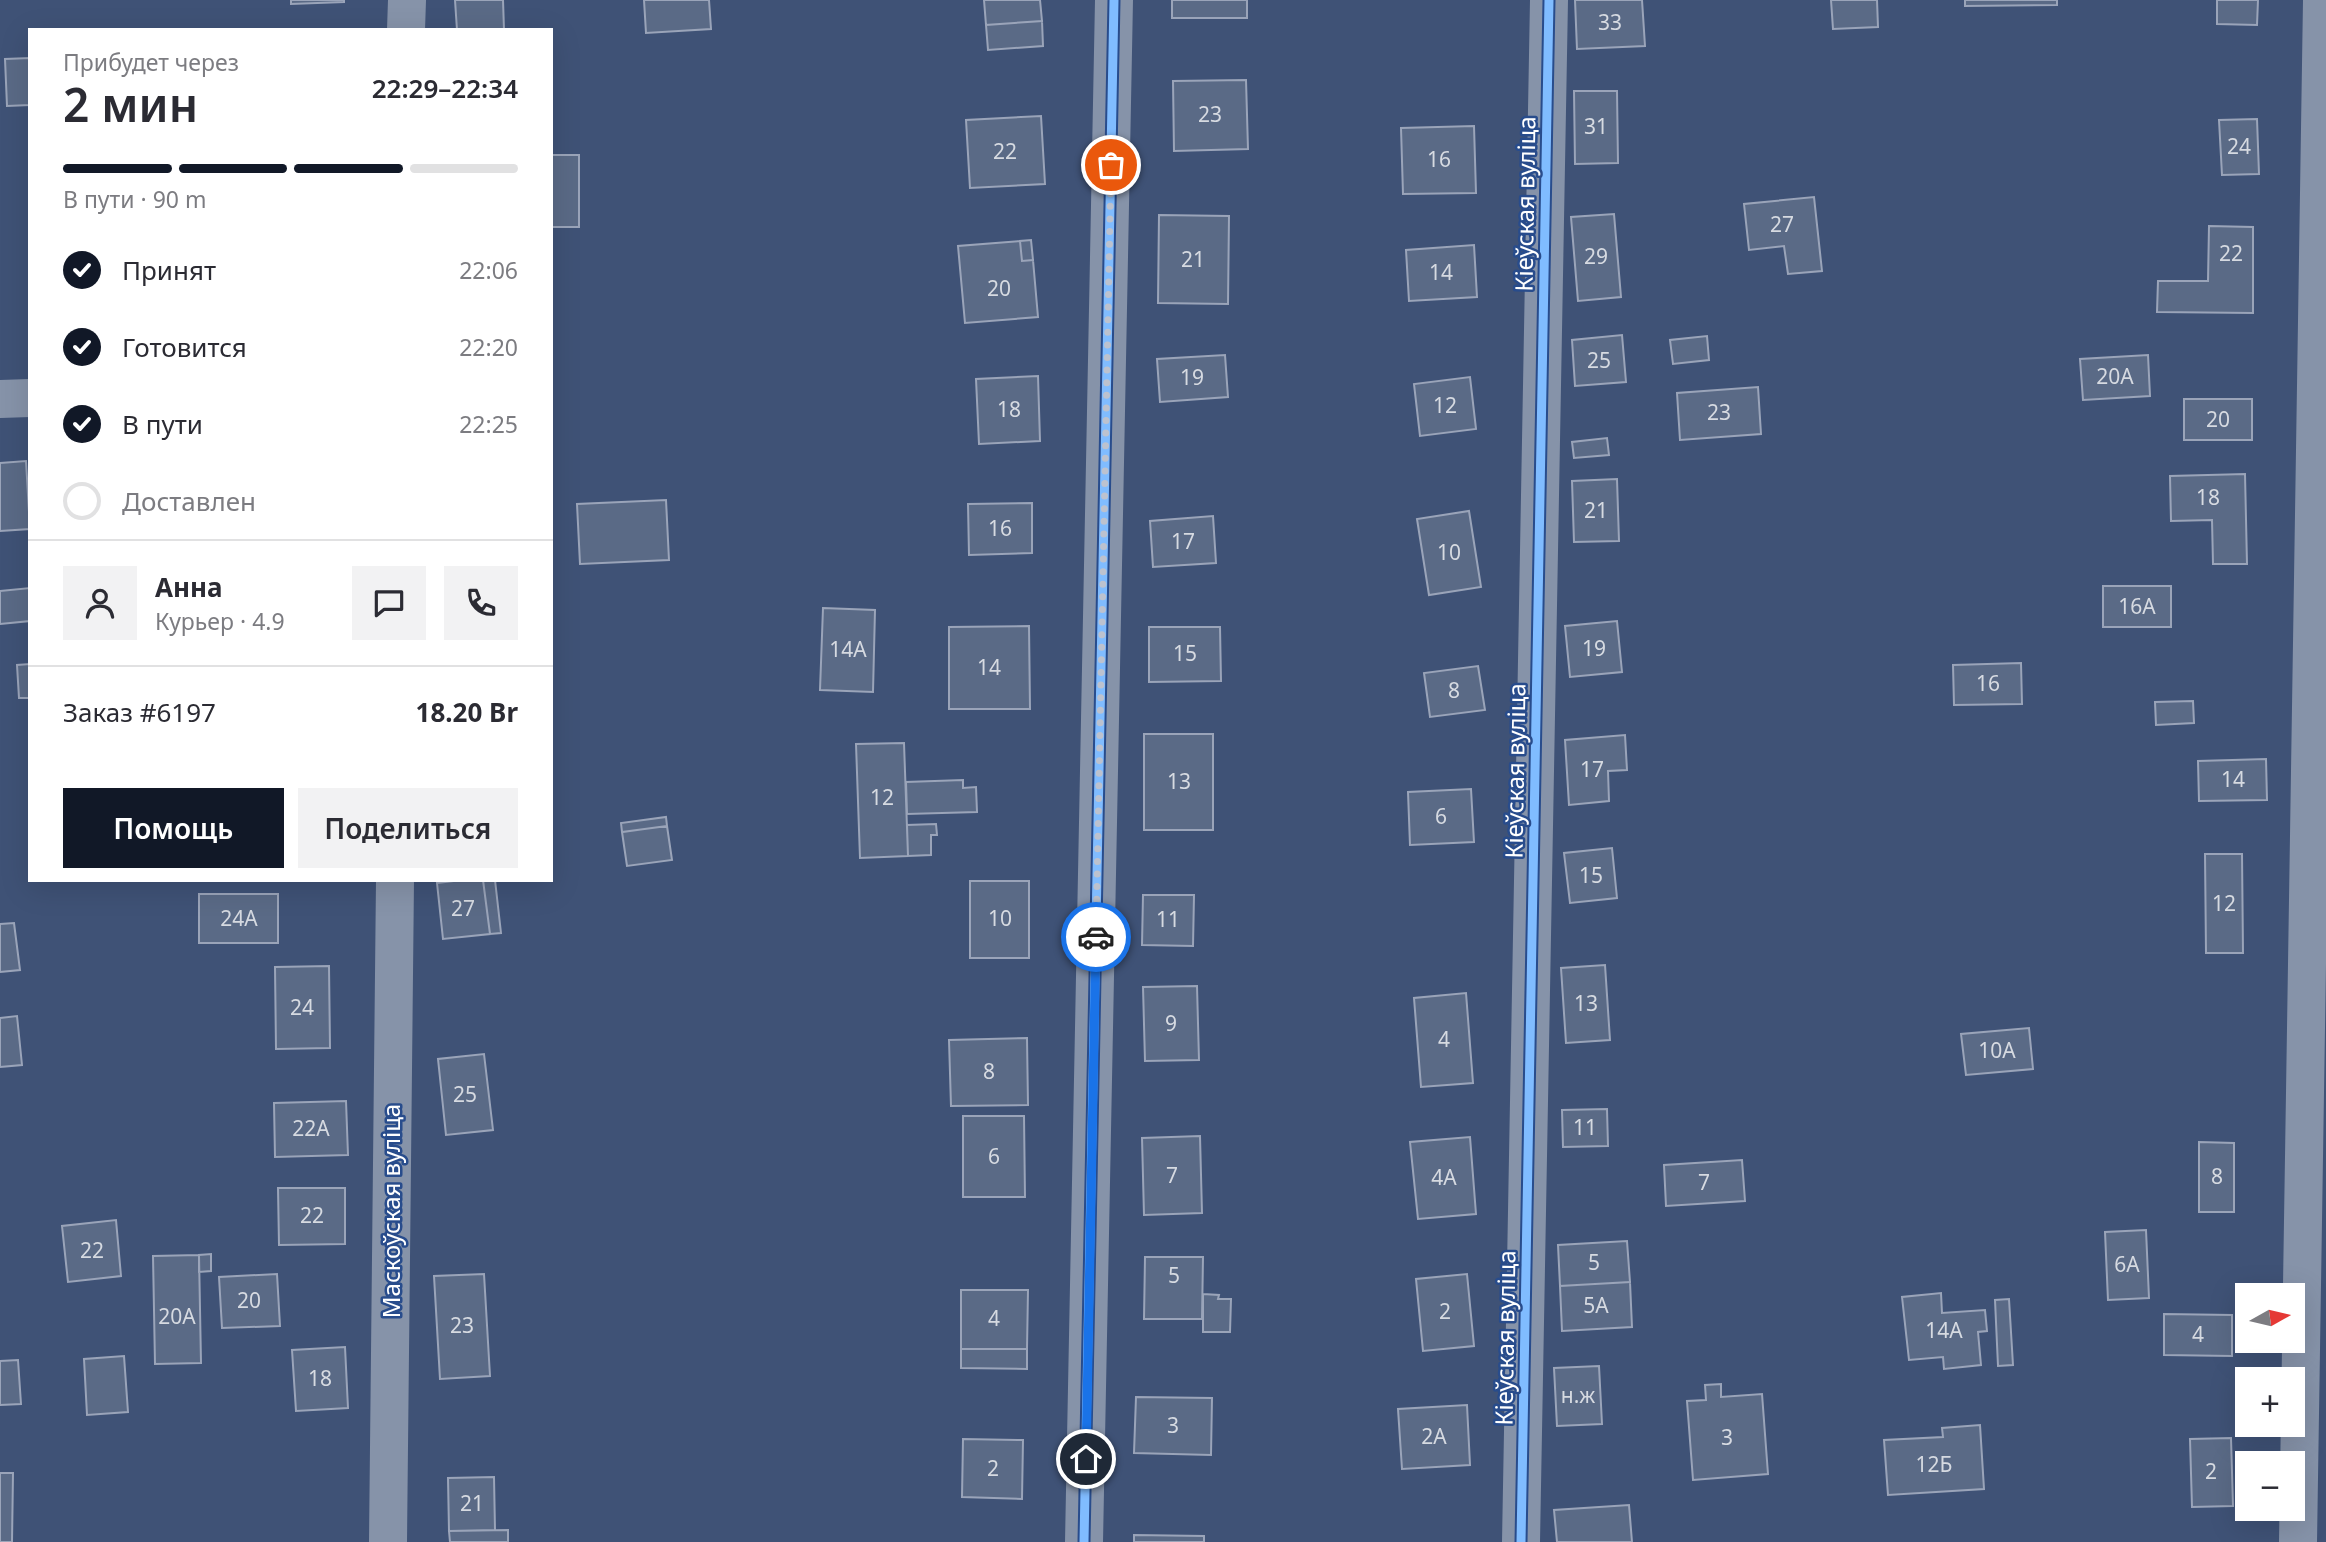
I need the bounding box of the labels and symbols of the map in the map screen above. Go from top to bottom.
house number: 33 [1598,8,1622,36]
house number: 23 [1198,100,1222,128]
house number: 31 [1584,112,1608,140]
street label: Кіеўская вуліца [1506,116,1543,292]
house number: 24 [2227,132,2251,160]
pin [1081,135,1141,195]
house number: 22 [993,137,1017,165]
house number: 16 [1427,145,1451,173]
house number: 27 [1770,210,1794,238]
house number: 22 [2219,239,2243,267]
house number: 29 [1584,242,1608,270]
house number: 21 [1181,245,1205,273]
house number: 14 [1429,258,1453,286]
house number: 20 [987,274,1011,302]
house number: 25 [1587,346,1611,374]
house number: 20А [2096,362,2134,390]
house number: 19 [1180,363,1204,391]
house number: 12 [1433,391,1457,419]
house number: 18 [997,395,1021,423]
house number: 23 [1707,398,1731,426]
house number: 20 [2206,405,2230,433]
house number: 18 [2196,483,2220,511]
house number: 21 [1584,496,1608,524]
house number: 16 [988,514,1012,542]
house number: 17 [1171,527,1195,555]
house number: 10 [1437,538,1461,566]
house number: 16А [2118,592,2156,620]
house number: 19 [1582,634,1606,662]
house number: 14А [829,635,867,663]
house number: 15 [1173,639,1197,667]
house number: 14 [977,653,1001,681]
house number: 16 [1976,669,2000,697]
house number: 8 [1448,676,1460,704]
street label: Кіеўская вуліца [1496,683,1533,859]
house number: 17 [1580,755,1604,783]
house number: 14 [2221,765,2245,793]
house number: 13 [1167,767,1191,795]
house number: 12 [870,783,894,811]
house number: 6 [1435,802,1447,830]
house number: 15 [1579,861,1603,889]
house number: 12 [2212,889,2236,917]
house number: 27 [451,894,475,922]
courier [1061,902,1131,972]
house number: 24А [220,904,258,932]
house number: 10 [988,904,1012,932]
house number: 11 [1156,905,1180,933]
house number: 13 [1574,989,1598,1017]
house number: 24 [290,993,314,1021]
house number: 9 [1165,1009,1177,1037]
house number: 4 [1438,1025,1450,1053]
house number: 10А [1978,1036,2016,1064]
house number: 8 [983,1057,995,1085]
house number: 25 [453,1080,477,1108]
street label: Маскоўская вуліца [374,1104,407,1318]
house number: 11 [1573,1113,1597,1141]
house number: 22А [292,1114,330,1142]
house number: 6 [988,1142,1000,1170]
house number: 7 [1166,1161,1178,1189]
house number: 8 [2211,1162,2223,1190]
house number: 4А [1431,1163,1457,1191]
house number: 7 [1698,1168,1710,1196]
house number: 22 [300,1201,324,1229]
house number: 22 [80,1236,104,1264]
house number: 5 [1588,1248,1600,1276]
street label: Кіеўская вуліца [1486,1250,1523,1426]
house number: 6А [2114,1250,2140,1278]
house number: 5 [1168,1261,1180,1289]
north arrow [2235,1283,2305,1353]
house number: 20 [237,1286,261,1314]
house number: 5А [1583,1291,1609,1319]
house number: 2 [1439,1297,1451,1325]
house number: 20А [158,1302,196,1330]
house number: 4 [988,1304,1000,1332]
house number: 23 [450,1311,474,1339]
house number: 14А [1925,1316,1963,1344]
house number: 4 [2192,1320,2204,1348]
house number: 18 [308,1364,332,1392]
house number: н.ж [1561,1381,1595,1409]
house number: 3 [1167,1411,1179,1439]
house number: 2А [1421,1422,1447,1450]
house number: 3 [1721,1423,1733,1451]
pin [1056,1429,1116,1489]
house number: 12Б [1916,1450,1952,1478]
house number: 2 [987,1454,999,1482]
house number: 2 [2205,1457,2217,1485]
house number: 21 [460,1489,484,1517]

